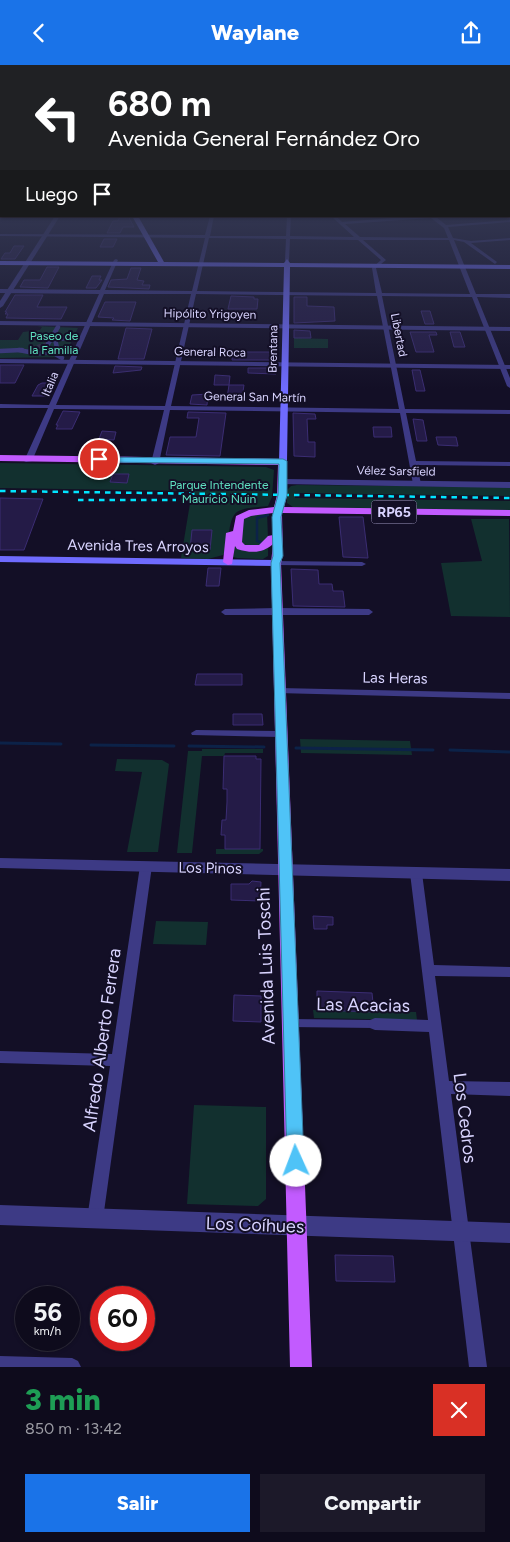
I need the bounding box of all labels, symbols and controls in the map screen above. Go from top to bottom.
icon: back [25,19,53,47]
text: Waylane [211,19,299,46]
icon: share [457,19,485,47]
text: 680 m [108,83,211,125]
icon: left [25,85,90,150]
text: Avenida General Fernández Oro [108,125,420,152]
icon: arrive [88,180,116,208]
text: Luego [25,183,78,206]
street label: Hipólito Yrigoyen [164,306,257,322]
street label: Libertad [388,312,410,358]
street label: Brentana [266,325,280,373]
park label: Paseo de la Familia [30,329,79,357]
street label: General Roca [174,344,246,360]
street label: Italia [39,370,61,398]
street label: General San Martín [204,389,307,405]
pin [78,438,120,480]
icon: arrive [85,445,113,473]
street label: Vélez Sarsfield [356,463,436,479]
park label: Parque Intendente Mauricio Nuin [169,478,269,506]
road number: RP65 [372,501,416,523]
street label: Avenida Tres Arroyos [67,536,209,556]
street label: Las Heras [362,668,428,688]
street label: Los Pinos [178,858,242,878]
street label: Avenida Luis Toschi [252,887,280,1045]
street label: Alfredo Alberto Ferrera [78,947,126,1133]
street label: Las Acacias [316,993,410,1017]
street label: Los Cedros [449,1072,481,1164]
position arrow [269,1134,321,1186]
street label: Los Coíhues [205,1212,305,1238]
speed limit sign: 60 [90,1286,155,1351]
text: 56 [33,1297,62,1327]
text: km/h [34,1324,61,1338]
text: 3 min [25,1381,101,1418]
button: close [433,1384,485,1436]
text: 850 m · 13:42 [25,1419,122,1438]
button: Salir [25,1474,250,1532]
button: Compartir [260,1474,485,1532]

